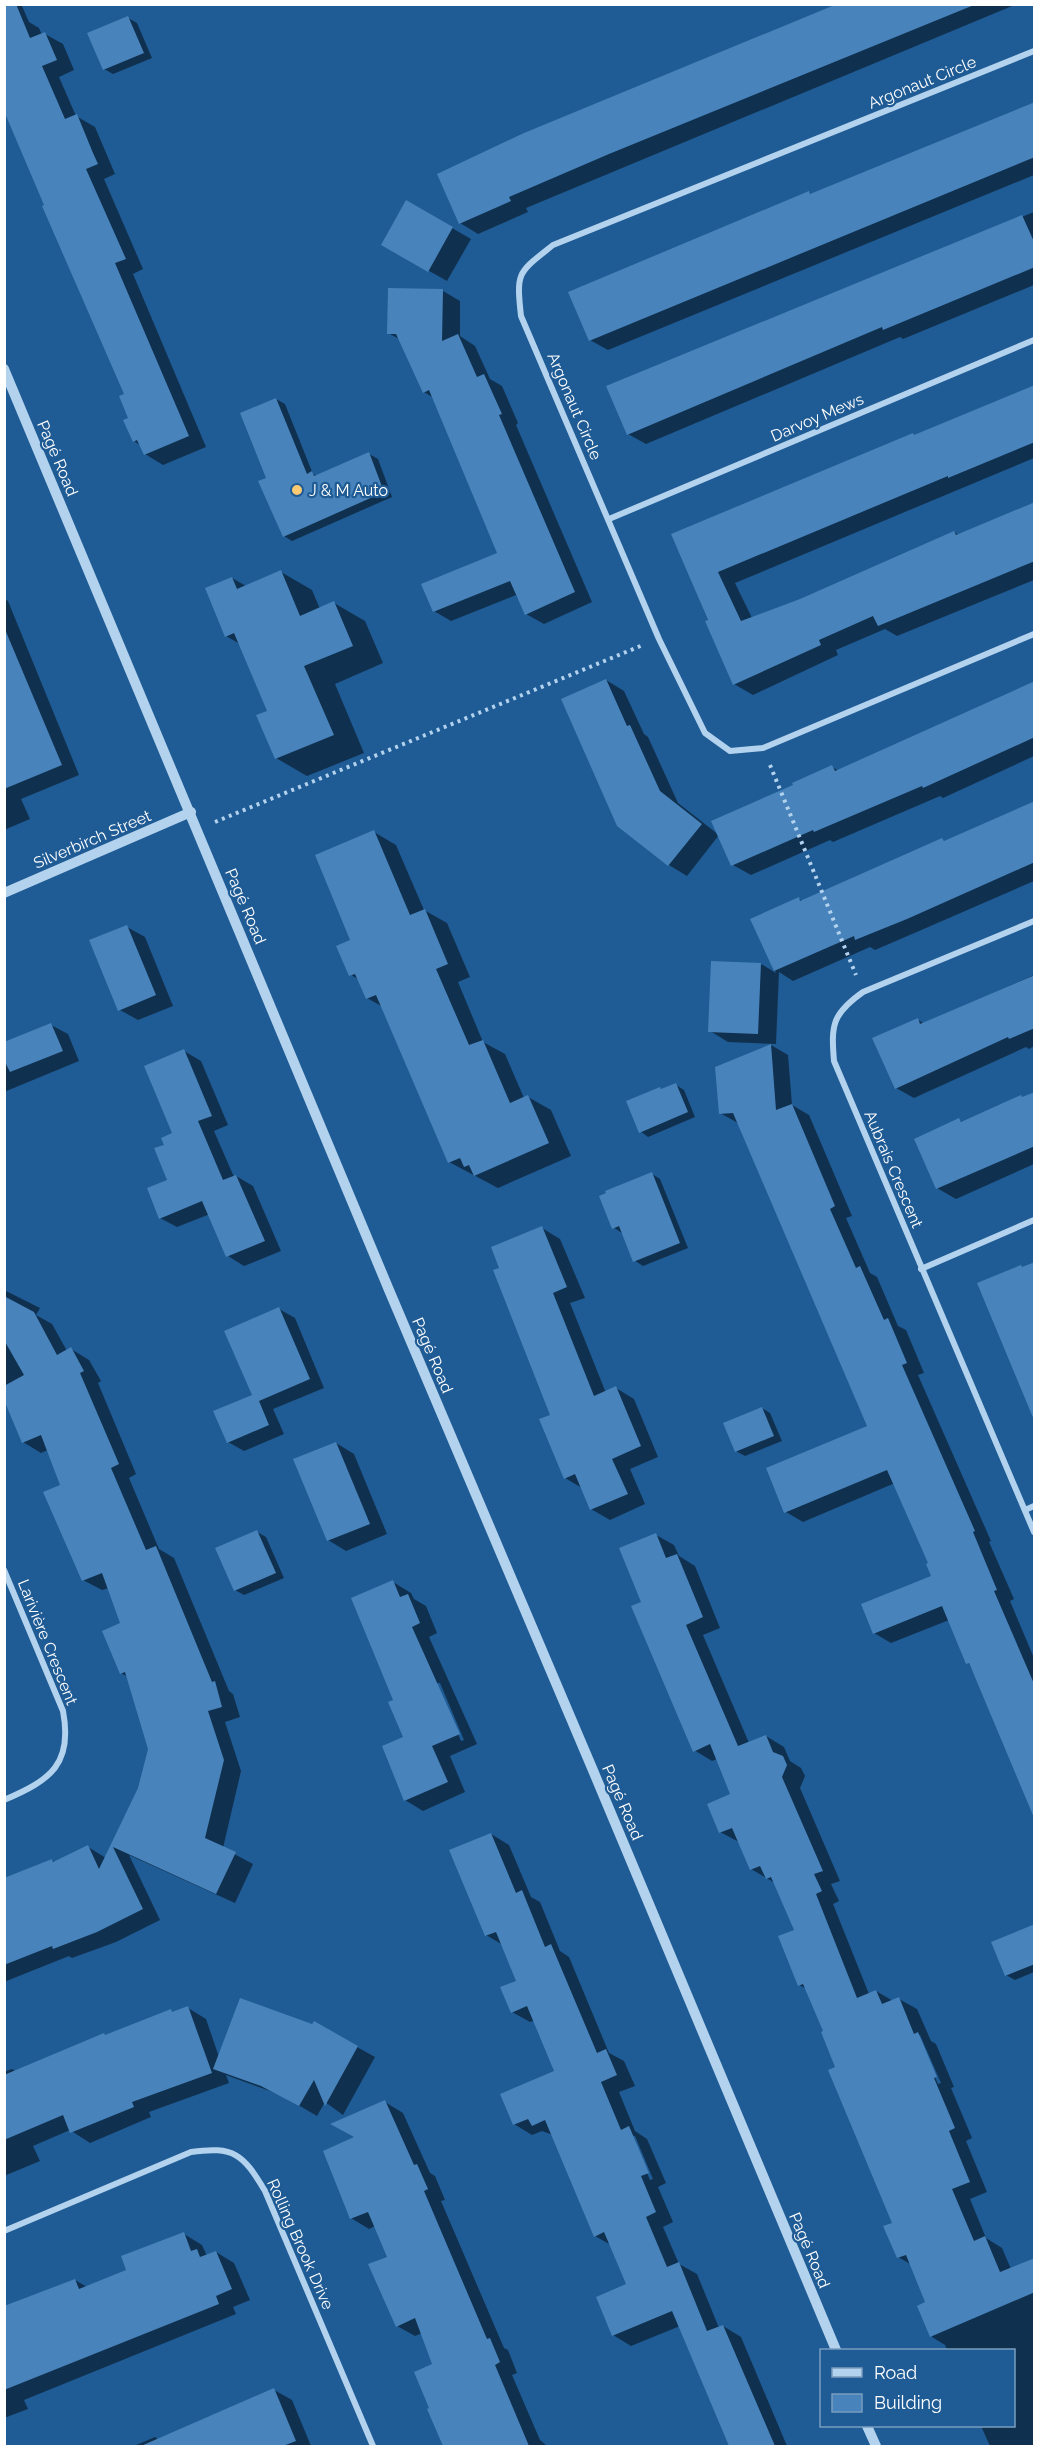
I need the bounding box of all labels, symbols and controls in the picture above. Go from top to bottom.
street label: Argonaut Circle [865,52,979,113]
street label: Argonaut Circle [543,350,606,463]
street label: Darvoy Mews [768,389,867,446]
street label: Pagé Road [33,418,82,499]
place label: J & M Auto [309,481,388,500]
marker: J & M Auto [290,483,304,497]
street label: Silverbirch Street [31,806,154,873]
street label: Pagé Road [221,866,270,947]
street label: Aubrais Crescent [860,1108,927,1231]
street label: Pagé Road [408,1315,457,1396]
street label: Larivière Crescent [14,1577,82,1708]
street label: Pagé Road [598,1762,647,1843]
street label: Rolling Brook Drive [263,2176,338,2312]
street label: Pagé Road [785,2210,834,2291]
legend [820,2349,1015,2427]
text: Road [874,2362,917,2383]
text: Building [874,2392,942,2413]

